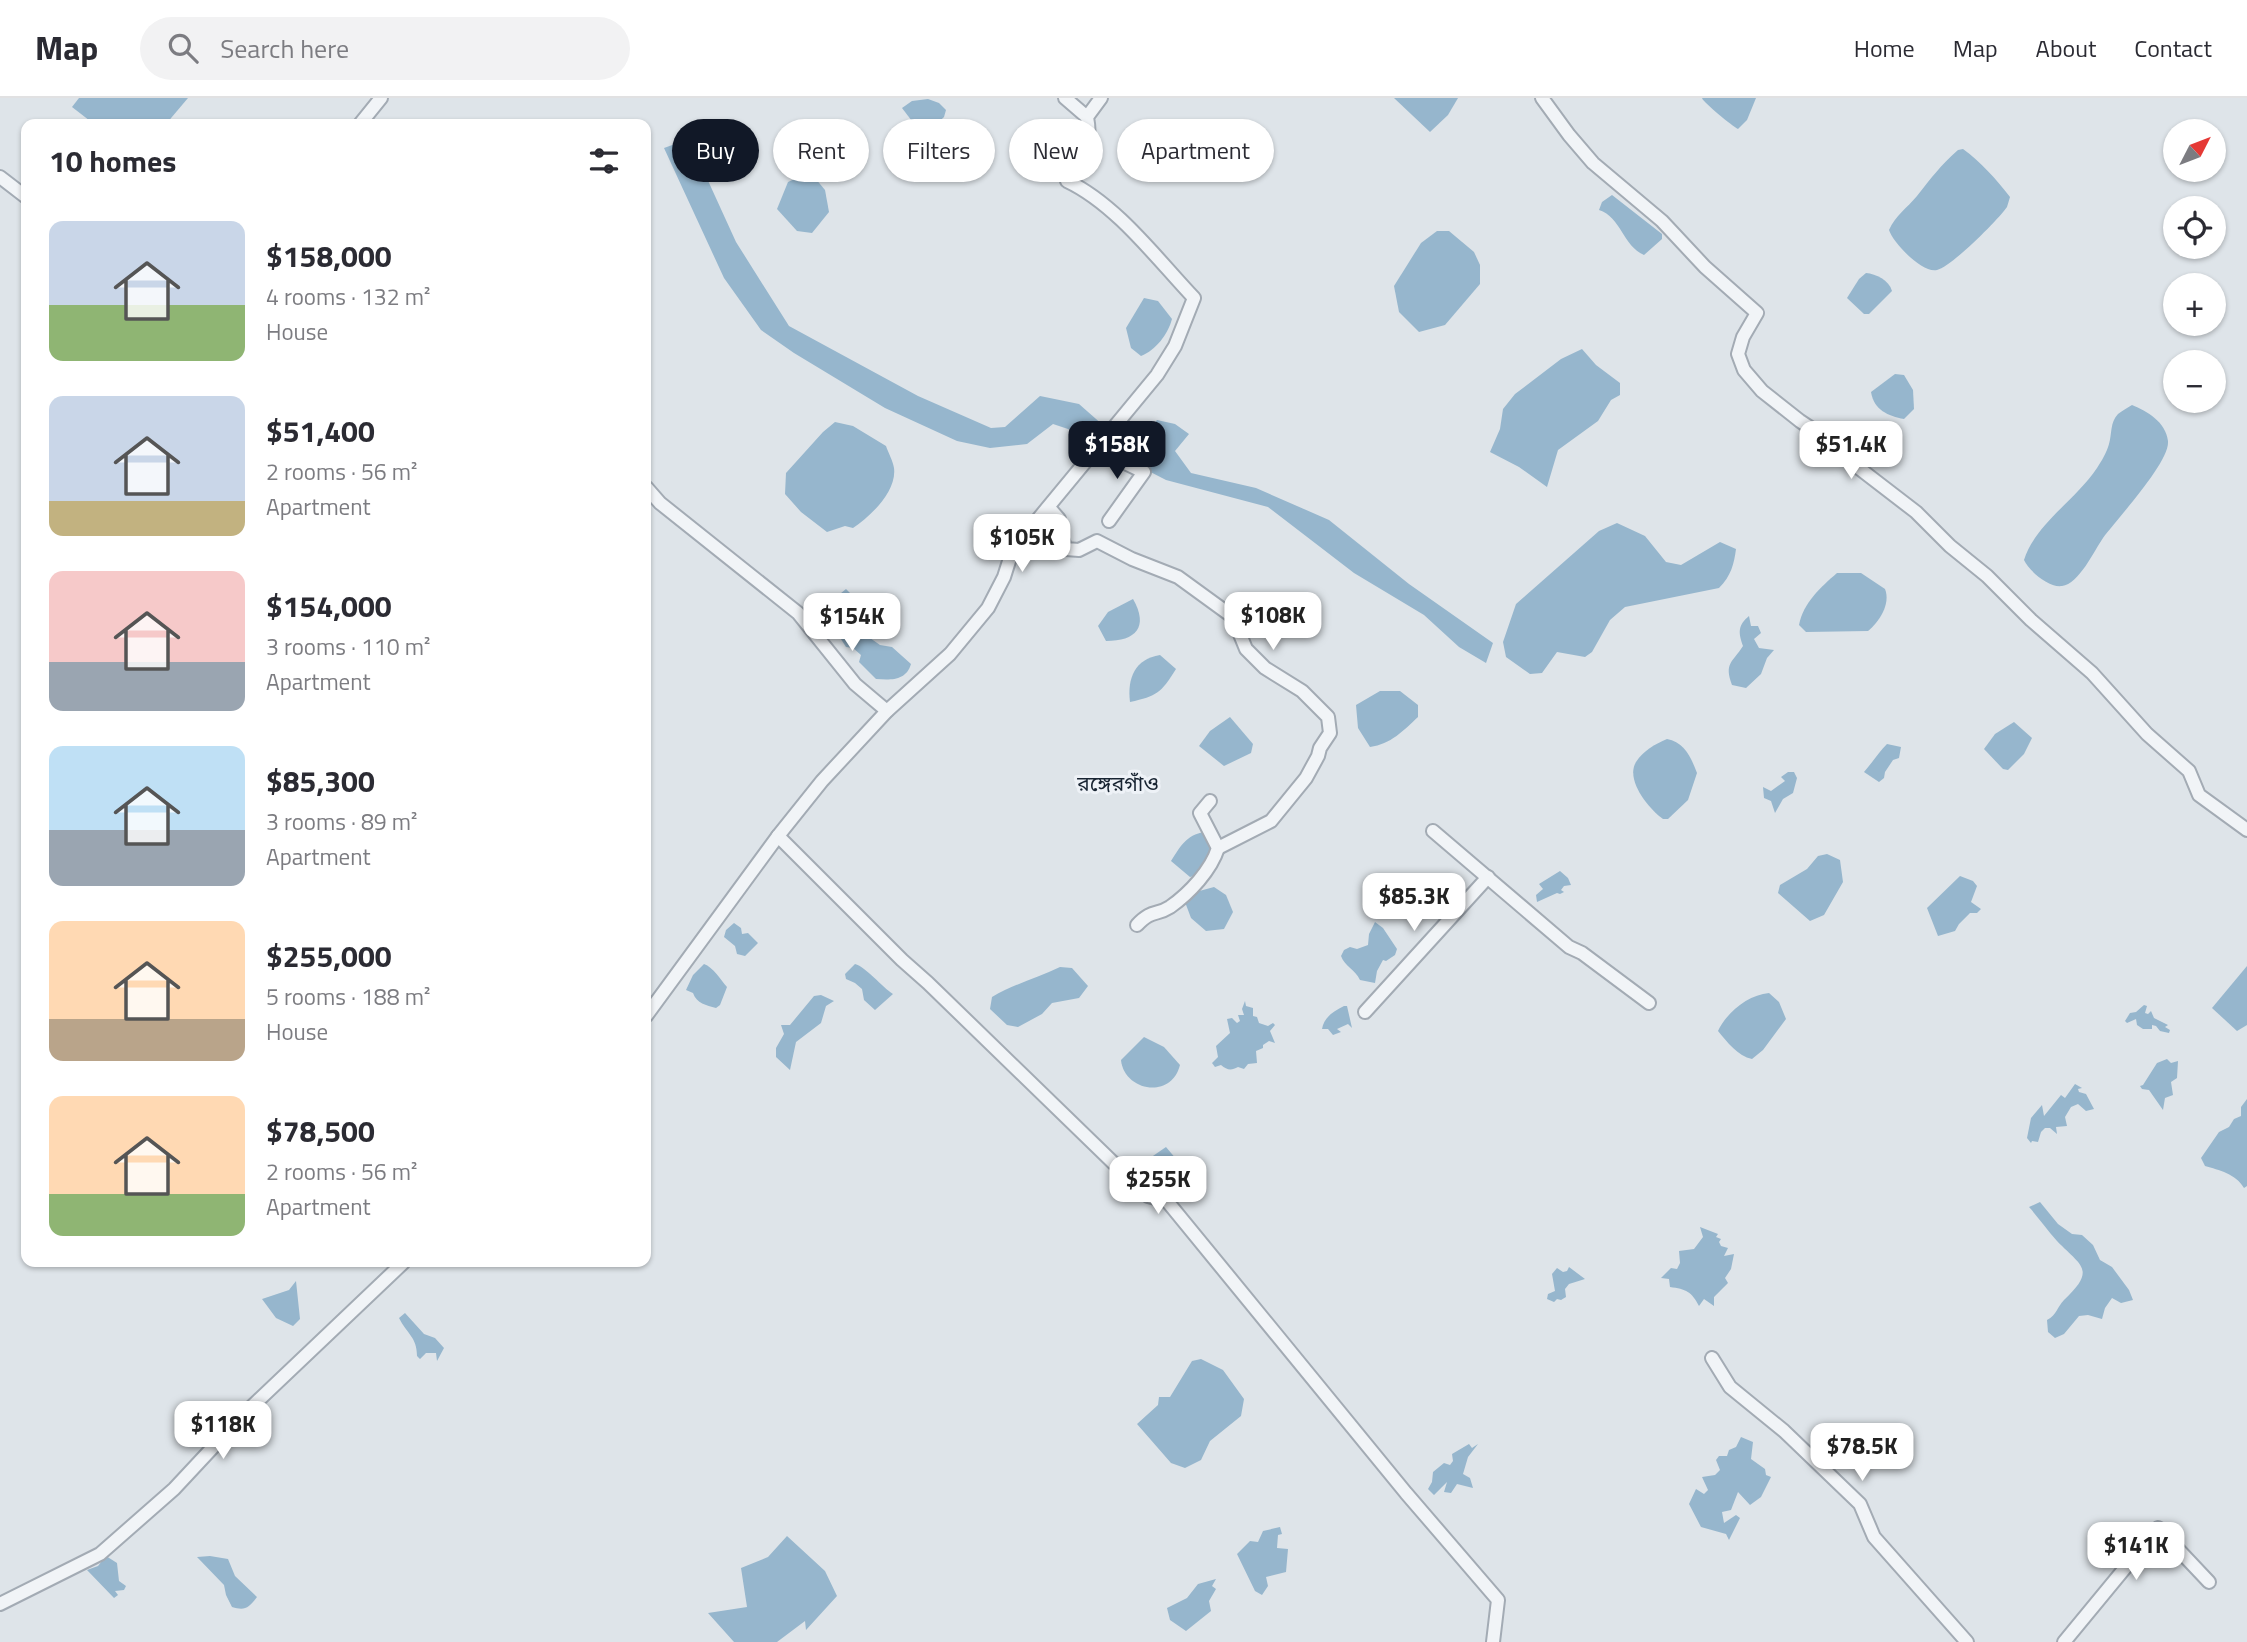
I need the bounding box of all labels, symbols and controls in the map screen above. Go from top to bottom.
search box [140,17,630,80]
text: Map [35,23,98,73]
icon: search [164,29,202,67]
text: Search here [220,29,349,68]
text: Home [1854,30,1915,66]
text: Map [1953,30,1998,66]
text: About [2036,30,2096,66]
text: Contact [2134,30,2212,66]
chip: Buy [672,119,759,182]
chip: Rent [773,119,869,182]
chip: Filters [883,119,995,182]
chip: New [1009,119,1103,182]
chip: Apartment [1117,119,1274,182]
north arrow [2163,119,2226,182]
map controls [2163,119,2226,413]
text: 10 homes [49,138,176,184]
icon: filters [585,142,623,180]
button: locate [2163,196,2226,259]
text: $158,000 [266,233,392,279]
icon: home [105,249,189,333]
button: + [2163,273,2226,336]
text: 4 rooms · 132 m² [266,279,430,314]
text: House [266,314,328,349]
button: − [2163,350,2226,413]
text: $51,400 [266,408,375,454]
pin: $158K [1068,422,1166,481]
pin: $51.4K [1794,422,1908,481]
icon: home [105,424,189,508]
text: $158K [1084,426,1150,461]
text: $51.4K [1815,426,1887,461]
text: 2 rooms · 56 m² [266,454,417,489]
text: Apartment [266,489,371,524]
pin: $105K [973,514,1071,574]
text: $105K [989,519,1055,554]
text: $154,000 [266,583,392,629]
pin: $108K [1224,592,1322,652]
pin: $154K [803,594,901,653]
text: $108K [1240,597,1306,632]
text: $154K [819,598,885,633]
icon: home [105,599,189,683]
text: 3 rooms · 110 m² [266,629,430,664]
text: Apartment [266,664,371,699]
text: $85,300 [266,758,375,804]
district label: রঙ্গেরগাঁও [1076,767,1159,799]
icon: home [105,774,189,858]
text: 3 rooms · 89 m² [266,804,417,839]
text: Apartment [266,839,371,874]
pin: $85.3K [1357,874,1471,933]
text: $85.3K [1378,878,1450,913]
text: $255,000 [266,933,392,979]
icon: home [105,949,189,1033]
text: 5 rooms · 188 m² [266,979,430,1014]
text: House [266,1014,328,1049]
text: $78,500 [266,1108,375,1154]
icon: home [105,1124,189,1208]
text: 2 rooms · 56 m² [266,1154,417,1189]
pin: $255K [1109,1156,1207,1216]
text: $255K [1125,1161,1191,1196]
text: Apartment [266,1189,371,1224]
pin: $118K [174,1402,272,1461]
text: $118K [190,1406,256,1441]
pin: $78.5K [1805,1424,1919,1483]
text: $78.5K [1826,1428,1898,1463]
pin: $141K [2087,1522,2185,1582]
text: $141K [2103,1527,2169,1562]

